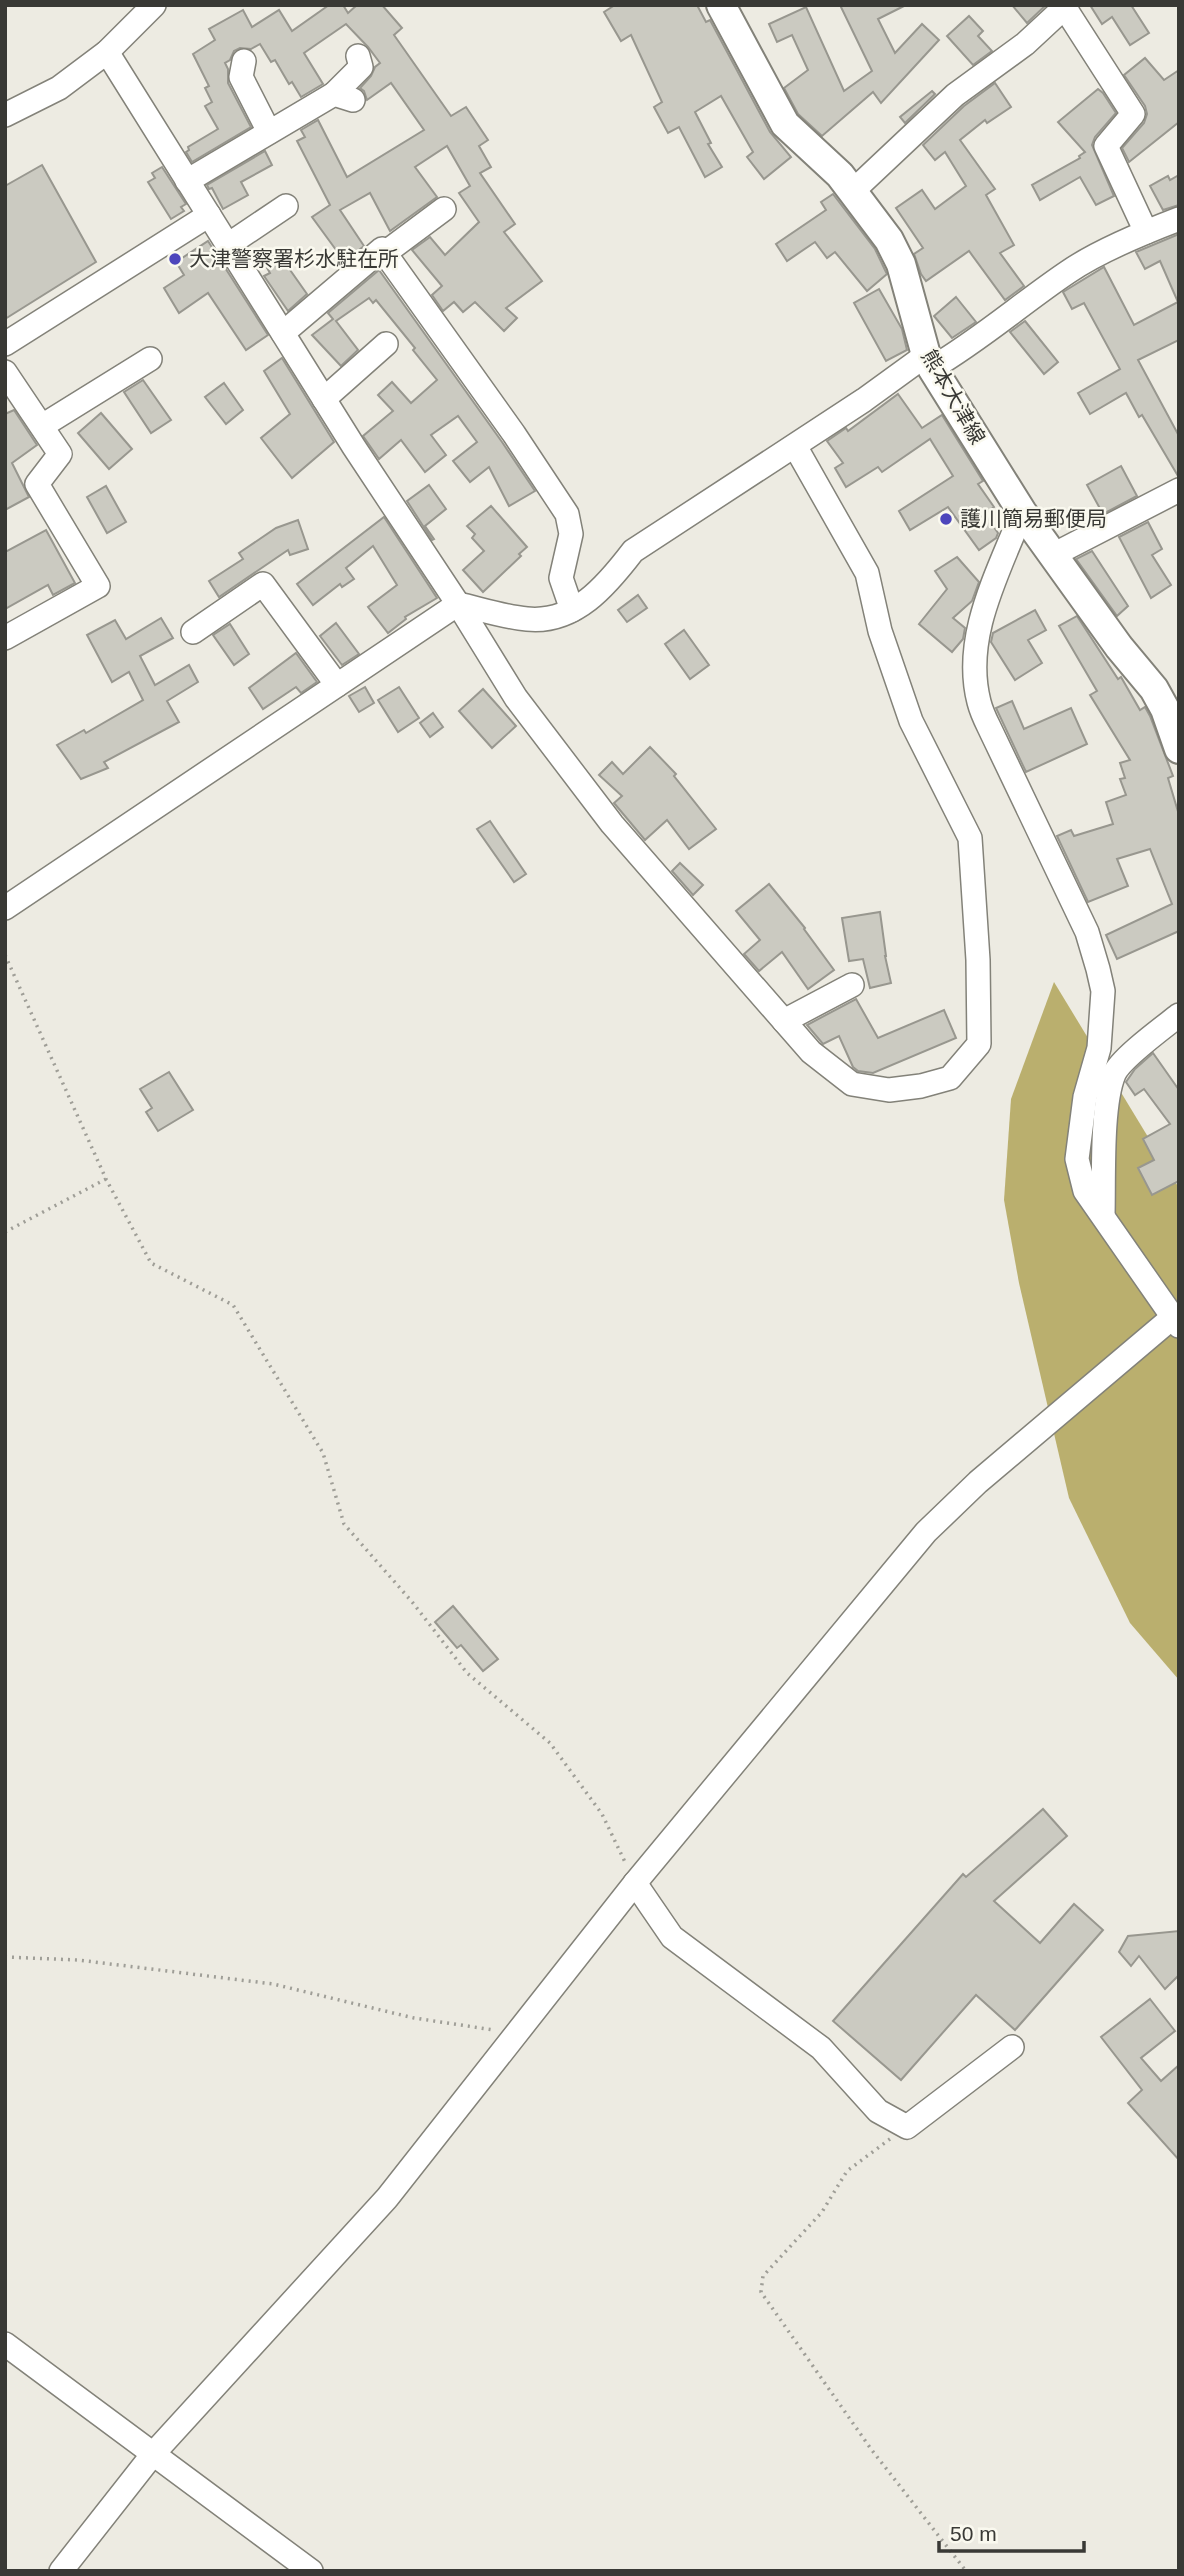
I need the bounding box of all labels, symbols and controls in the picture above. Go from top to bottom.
place label: 大津警察署杉水駐在所 [189,247,399,270]
marker: 大津警察署杉水駐在所 [167,251,183,267]
street label: 熊本大津線 [917,346,990,448]
place label: 護川簡易郵便局 [960,507,1107,530]
marker: 護川簡易郵便局 [938,511,954,527]
scale bar [939,2510,1084,2554]
text: 50 m [950,2522,997,2545]

